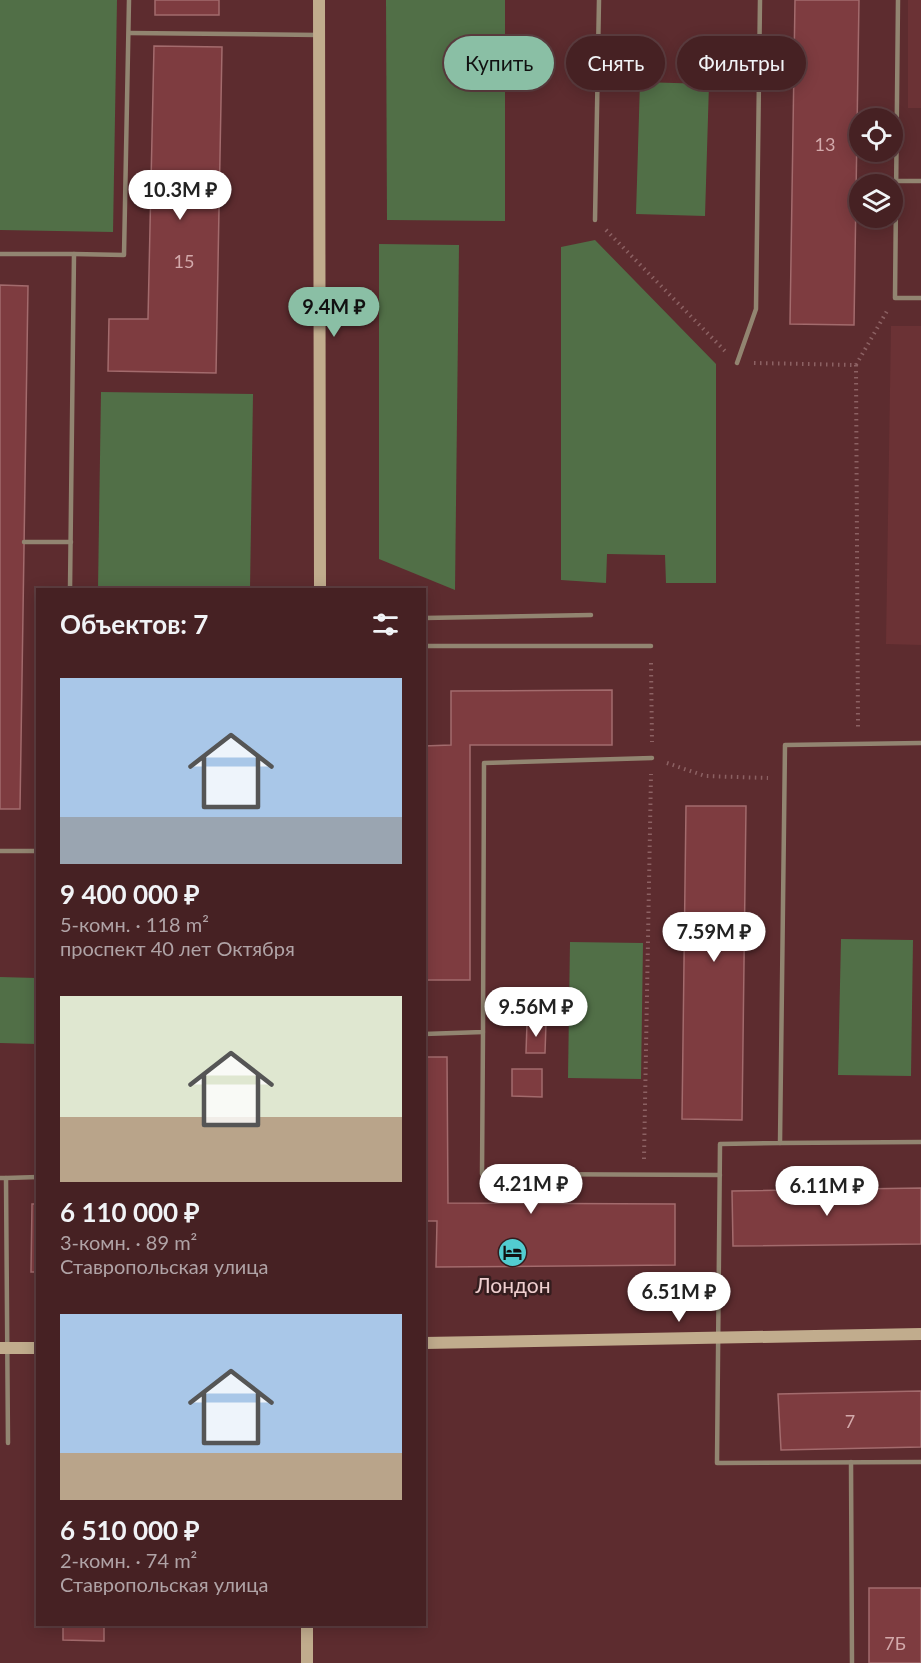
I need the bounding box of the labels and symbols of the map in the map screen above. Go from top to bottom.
house number: 13 [815,133,835,155]
pin: 10.3M ₽ [125,170,235,221]
house number: 15 [174,250,194,272]
pin: 9.4M ₽ [285,287,383,338]
pin: 7.59M ₽ [659,912,769,963]
pin: 9.56M ₽ [481,987,591,1038]
pin: 4.21M ₽ [476,1164,586,1215]
pin: 6.11M ₽ [772,1166,882,1217]
hotel icon: Лондон [497,1237,529,1269]
place label: Лондон [474,1272,551,1297]
pin: 6.51M ₽ [624,1272,734,1323]
house number: 7 [845,1410,855,1432]
house number: 7Б [884,1632,906,1654]

